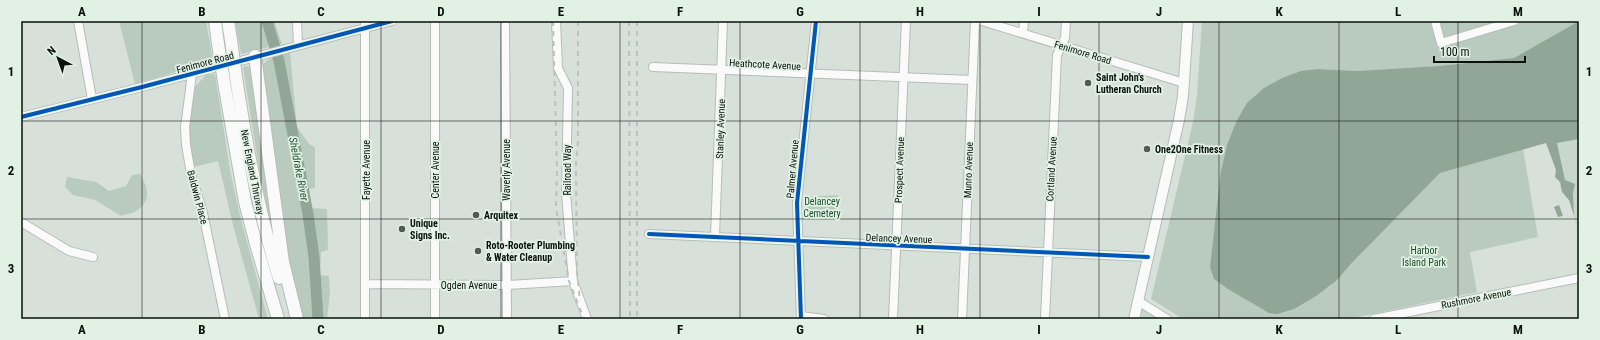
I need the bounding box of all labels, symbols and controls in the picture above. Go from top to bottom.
text: A [78,4,86,19]
text: B [198,4,206,19]
text: C [317,4,325,19]
text: D [437,4,445,19]
text: E [558,4,565,19]
text: F [677,4,683,19]
text: G [796,4,804,19]
text: H [916,4,924,19]
text: I [1037,4,1041,19]
text: J [1156,4,1162,19]
text: K [1275,4,1283,19]
text: L [1395,4,1401,19]
text: M [1513,4,1523,19]
north arrow [38,38,78,78]
scale bar [1434,38,1525,64]
street label: Fenimore Road [1053,39,1113,66]
text: N [45,44,59,58]
text: 100 m [1440,45,1470,59]
street label: Fenimore Road [175,50,235,75]
street label: Heathcote Avenue [729,57,801,72]
text: 1 [8,64,14,79]
text: 1 [1586,64,1592,79]
place label: Saint John's Lutheran Church [1096,72,1162,95]
marker: Saint John's Lutheran Church [1083,78,1093,88]
street label: Stanley Avenue [714,99,727,159]
street label: New England Thruway [239,128,266,216]
water label: Sheldrake River [286,136,311,203]
street label: Prospect Avenue [893,136,906,203]
street label: Cortland Avenue [1044,136,1059,202]
street label: Waverly Avenue [501,139,512,201]
street label: Palmer Avenue [784,139,801,199]
street label: Fayette Avenue [361,140,372,200]
street label: Center Avenue [430,141,441,198]
street label: Munro Avenue [962,141,975,198]
street label: Railroad Way [562,144,573,196]
marker: One2One Fitness [1142,144,1152,154]
place label: One2One Fitness [1155,144,1223,155]
text: 2 [8,163,15,178]
text: 2 [1586,163,1593,178]
street label: Baldwin Place [185,169,210,226]
park label: Delancey Cemetery [803,196,841,219]
marker: Arquitex [471,210,481,220]
place label: Arquitex [484,210,518,221]
place label: Unique Signs Inc. [410,218,450,241]
marker: Unique Signs Inc. [397,224,407,234]
street label: Delancey Avenue [865,232,933,245]
place label: Roto-Rooter Plumbing & Water Cleanup [486,240,575,263]
park label: Harbor Island Park [1402,245,1447,268]
marker: Roto-Rooter Plumbing & Water Cleanup [473,246,483,256]
text: 3 [8,261,14,276]
text: 3 [1586,261,1592,276]
street label: Ogden Avenue [441,280,498,291]
street label: Rushmore Avenue [1440,286,1512,311]
text: A [78,322,86,337]
text: B [198,322,206,337]
text: C [317,322,325,337]
text: D [437,322,445,337]
text: E [558,322,565,337]
text: F [677,322,683,337]
text: G [796,322,804,337]
text: H [916,322,924,337]
text: I [1037,322,1041,337]
text: J [1156,322,1162,337]
text: K [1275,322,1283,337]
text: L [1395,322,1401,337]
text: M [1513,322,1523,337]

